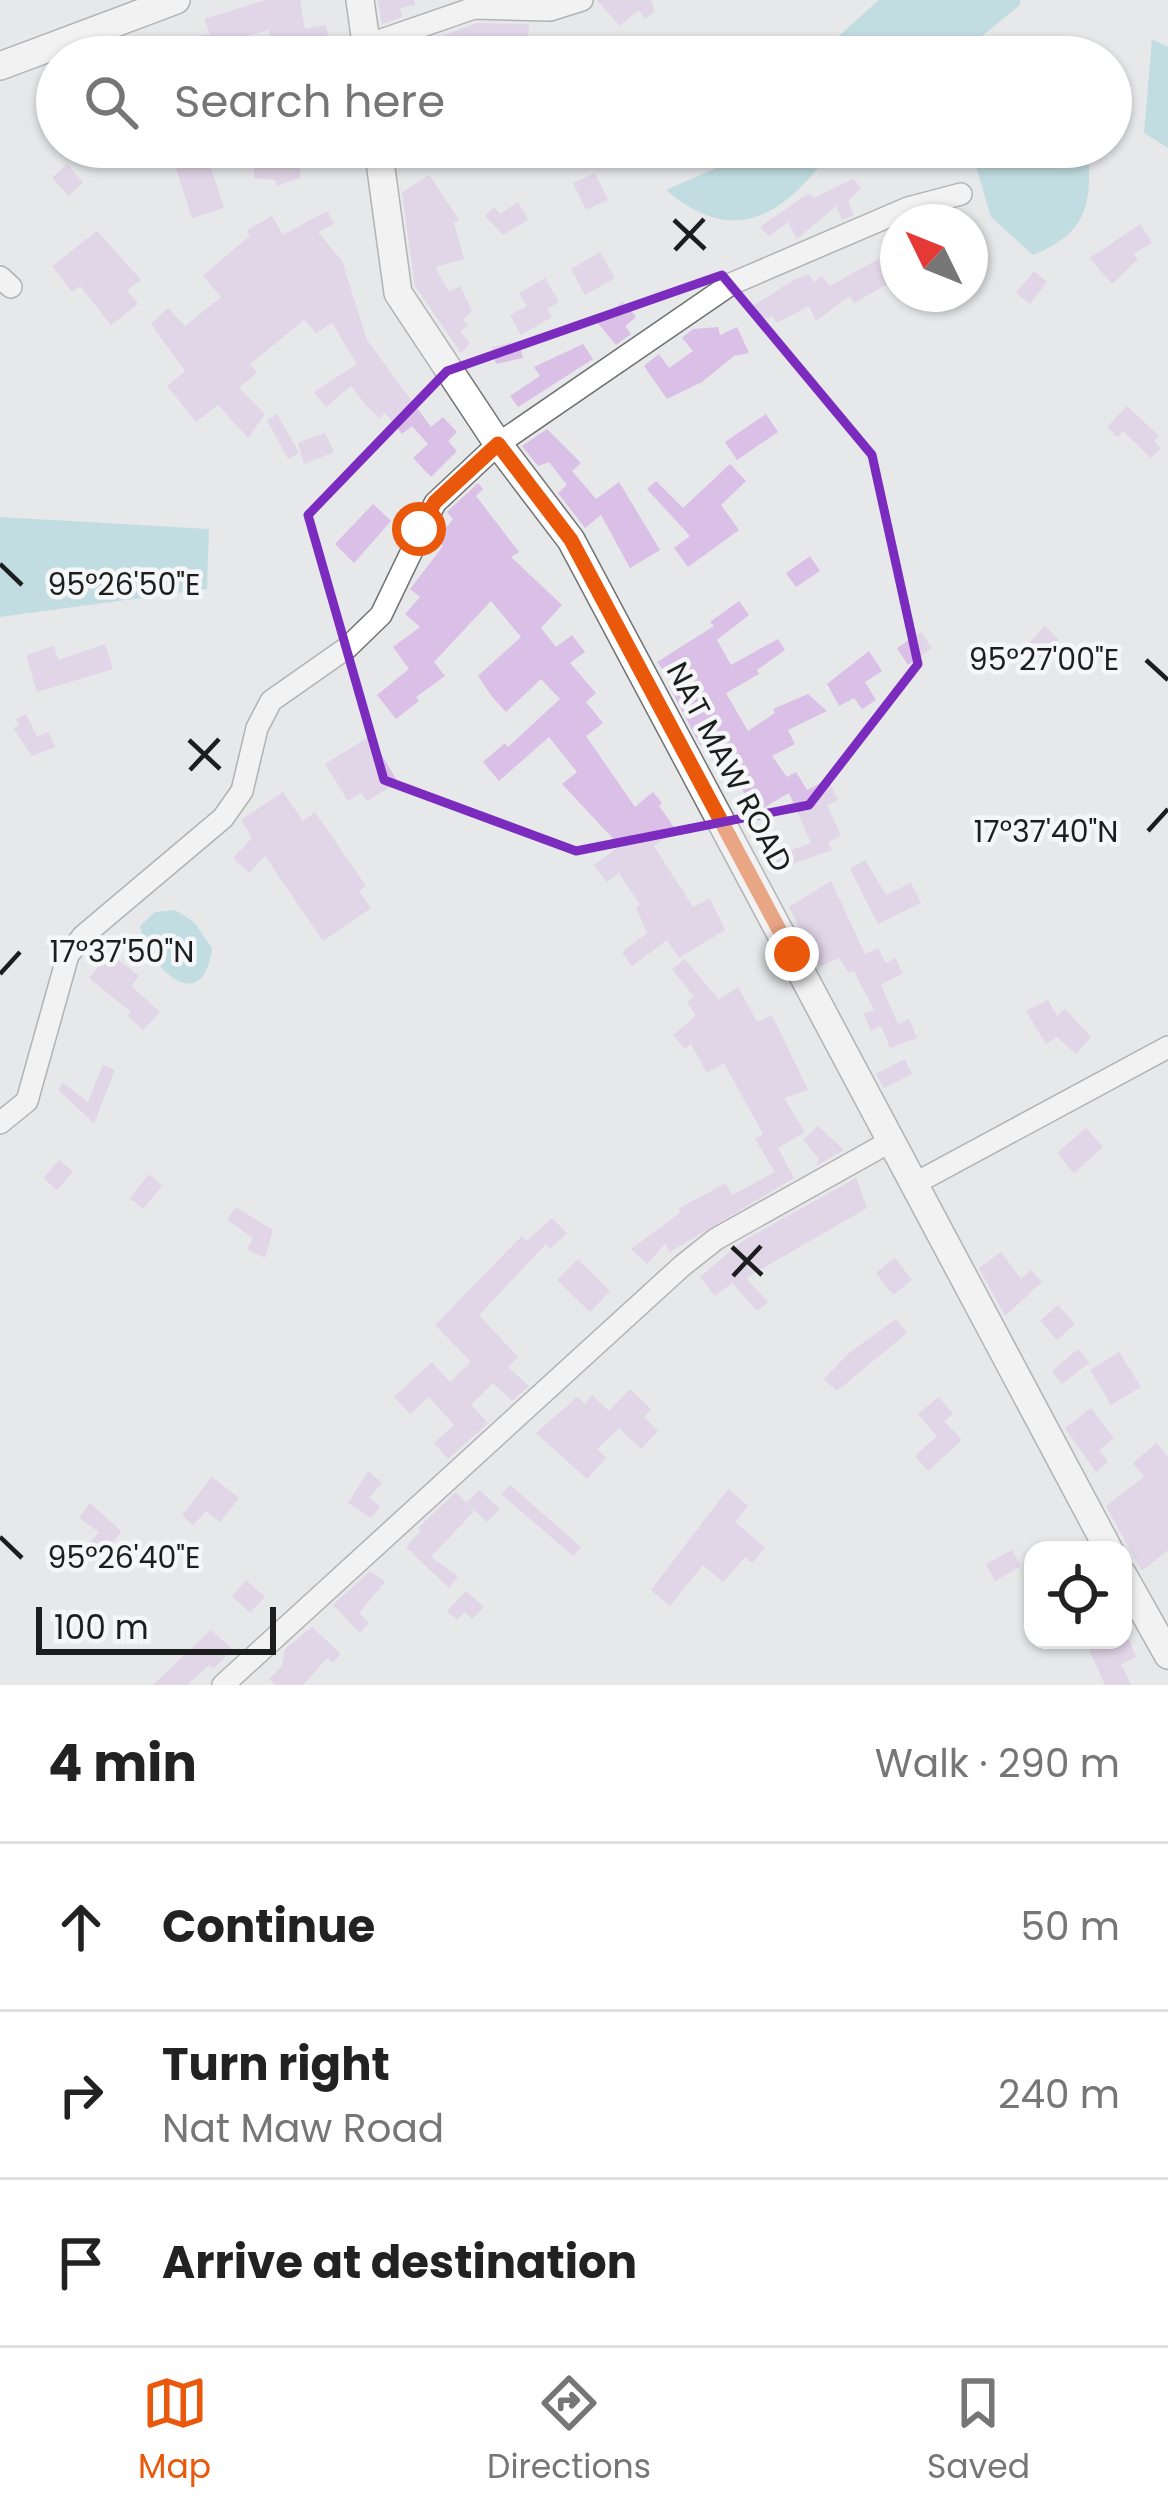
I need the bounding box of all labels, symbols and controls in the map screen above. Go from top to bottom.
search box [36,36,1132,168]
icon: search [78,69,144,135]
text: Search here [174,70,445,133]
north arrow [880,204,988,312]
route start [392,502,446,556]
text: 95°26'50"E [48,563,200,606]
text: 95°27'00"E [969,638,1119,681]
street label: NAT MAW ROAD [656,654,803,879]
text: 17°37'40"N [974,810,1118,853]
route end [765,927,819,981]
text: 17°37'50"N [50,930,194,973]
text: 95°26'40"E [48,1536,200,1579]
map controls [1024,1541,1132,1649]
button: locate [1024,1541,1132,1649]
scale bar [36,1601,276,1654]
text: 100 m [54,1604,149,1651]
text: 4 min [48,1727,197,1799]
text: Walk · 290 m [875,1736,1120,1791]
icon: ahead [48,1894,114,1960]
text: Continue [162,1895,375,1958]
text: 50 m [1020,1899,1120,1954]
text: Turn right [162,2033,390,2096]
icon: right [48,2062,114,2128]
text: 240 m [998,2067,1120,2122]
text: Nat Maw Road [162,2101,444,2156]
icon: arrive [48,2230,114,2296]
text: Arrive at destination [162,2231,637,2294]
tab: Map [138,2370,211,2492]
tab: Directions [487,2370,651,2492]
tab: Saved [927,2370,1030,2492]

